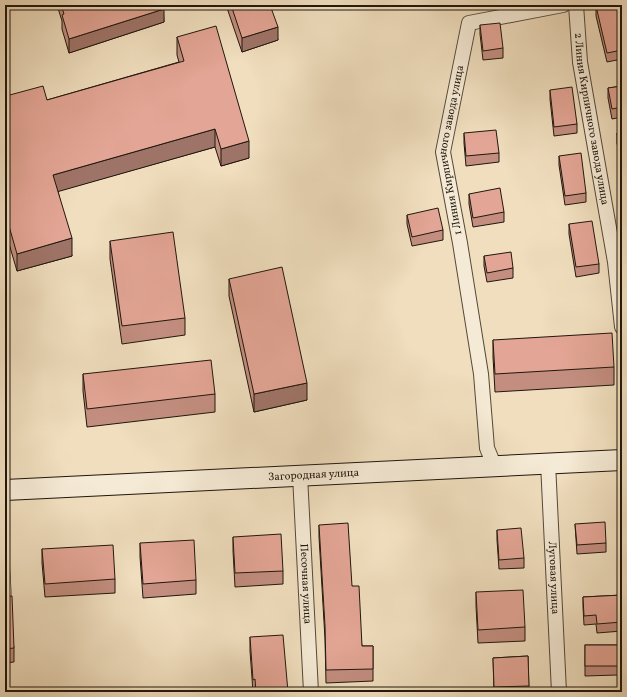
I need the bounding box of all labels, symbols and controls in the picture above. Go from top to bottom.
street label: 2 Линия Кирпичного завода улица [570,32,612,207]
street label: 1 Линия Кирпичного завода улица [435,63,468,236]
street label: Загородная улица [268,465,360,485]
street label: Луговая улица [544,541,563,615]
street label: Песочная улица [296,543,315,625]

